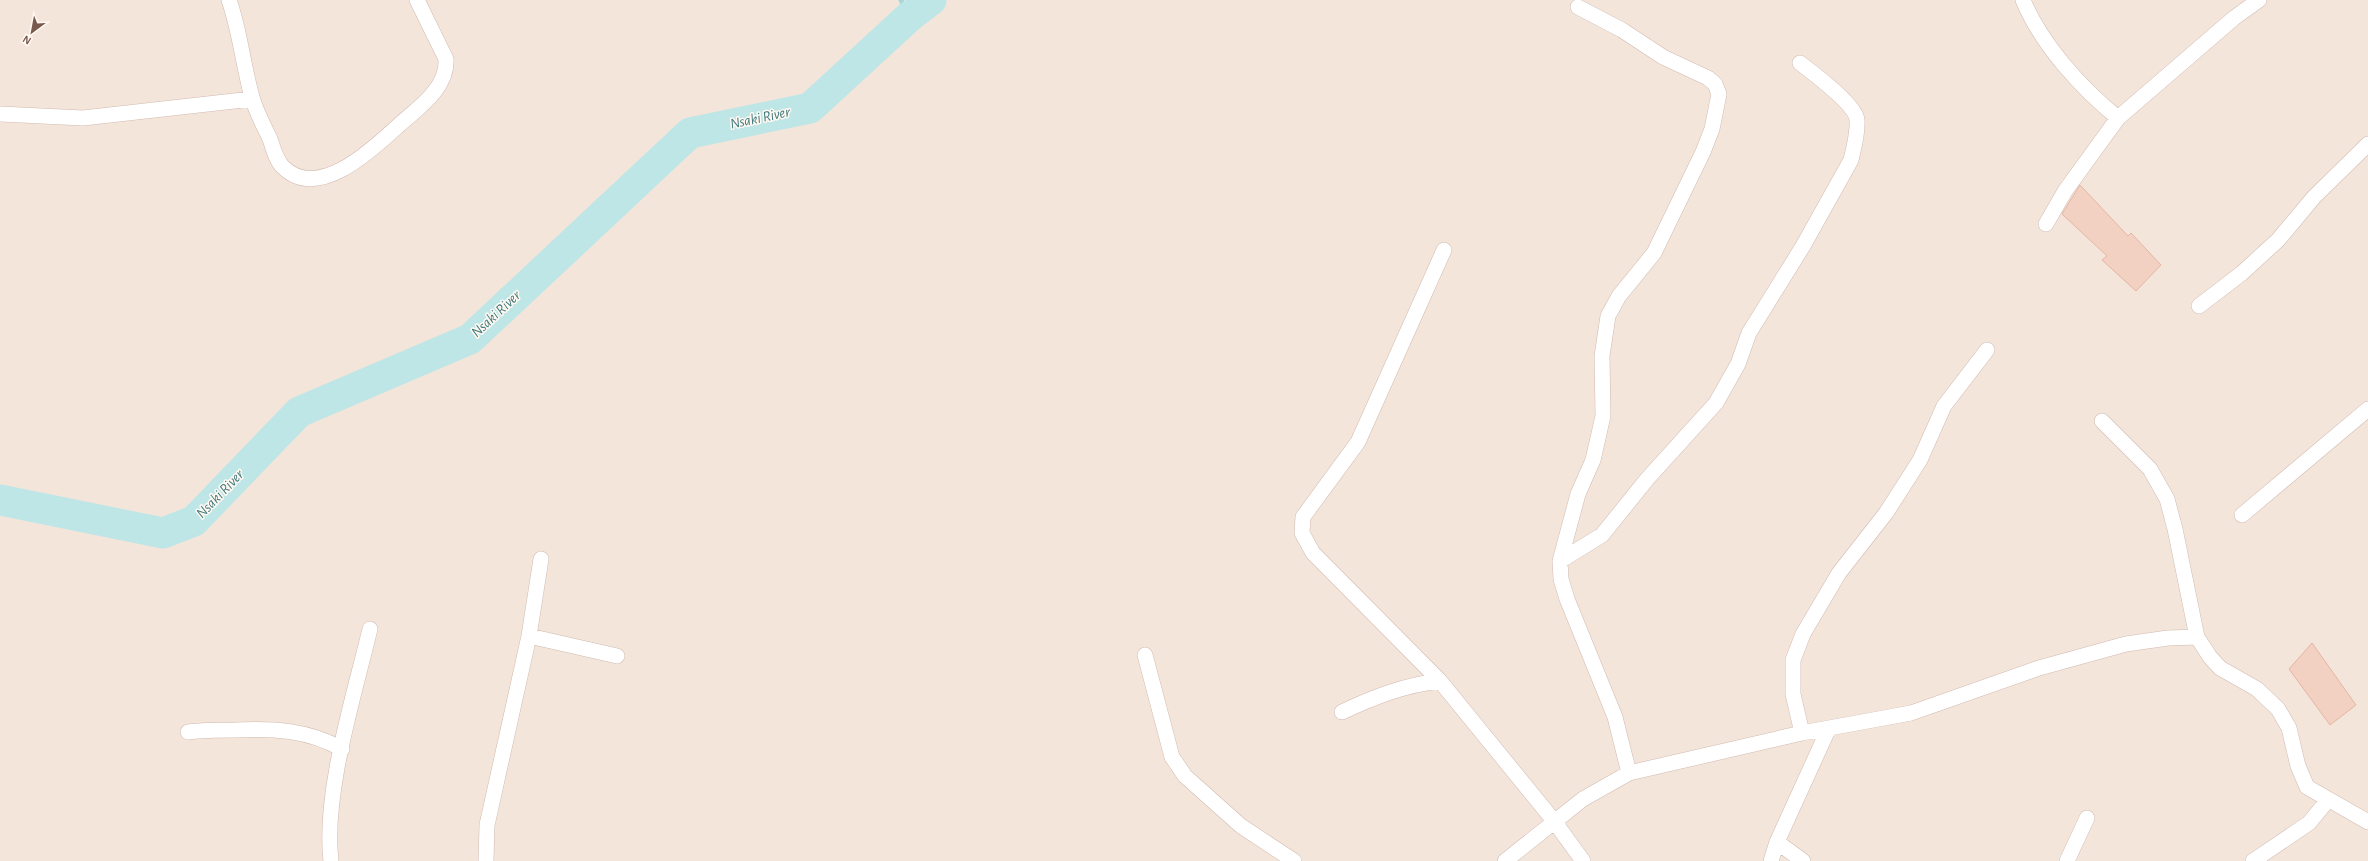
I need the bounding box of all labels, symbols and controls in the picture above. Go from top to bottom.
north arrow [12,12,52,52]
text: N [21,33,33,47]
water label: Nsaki River [729,104,792,132]
water label: Nsaki River [469,287,524,340]
water label: Nsaki River [193,466,247,521]

